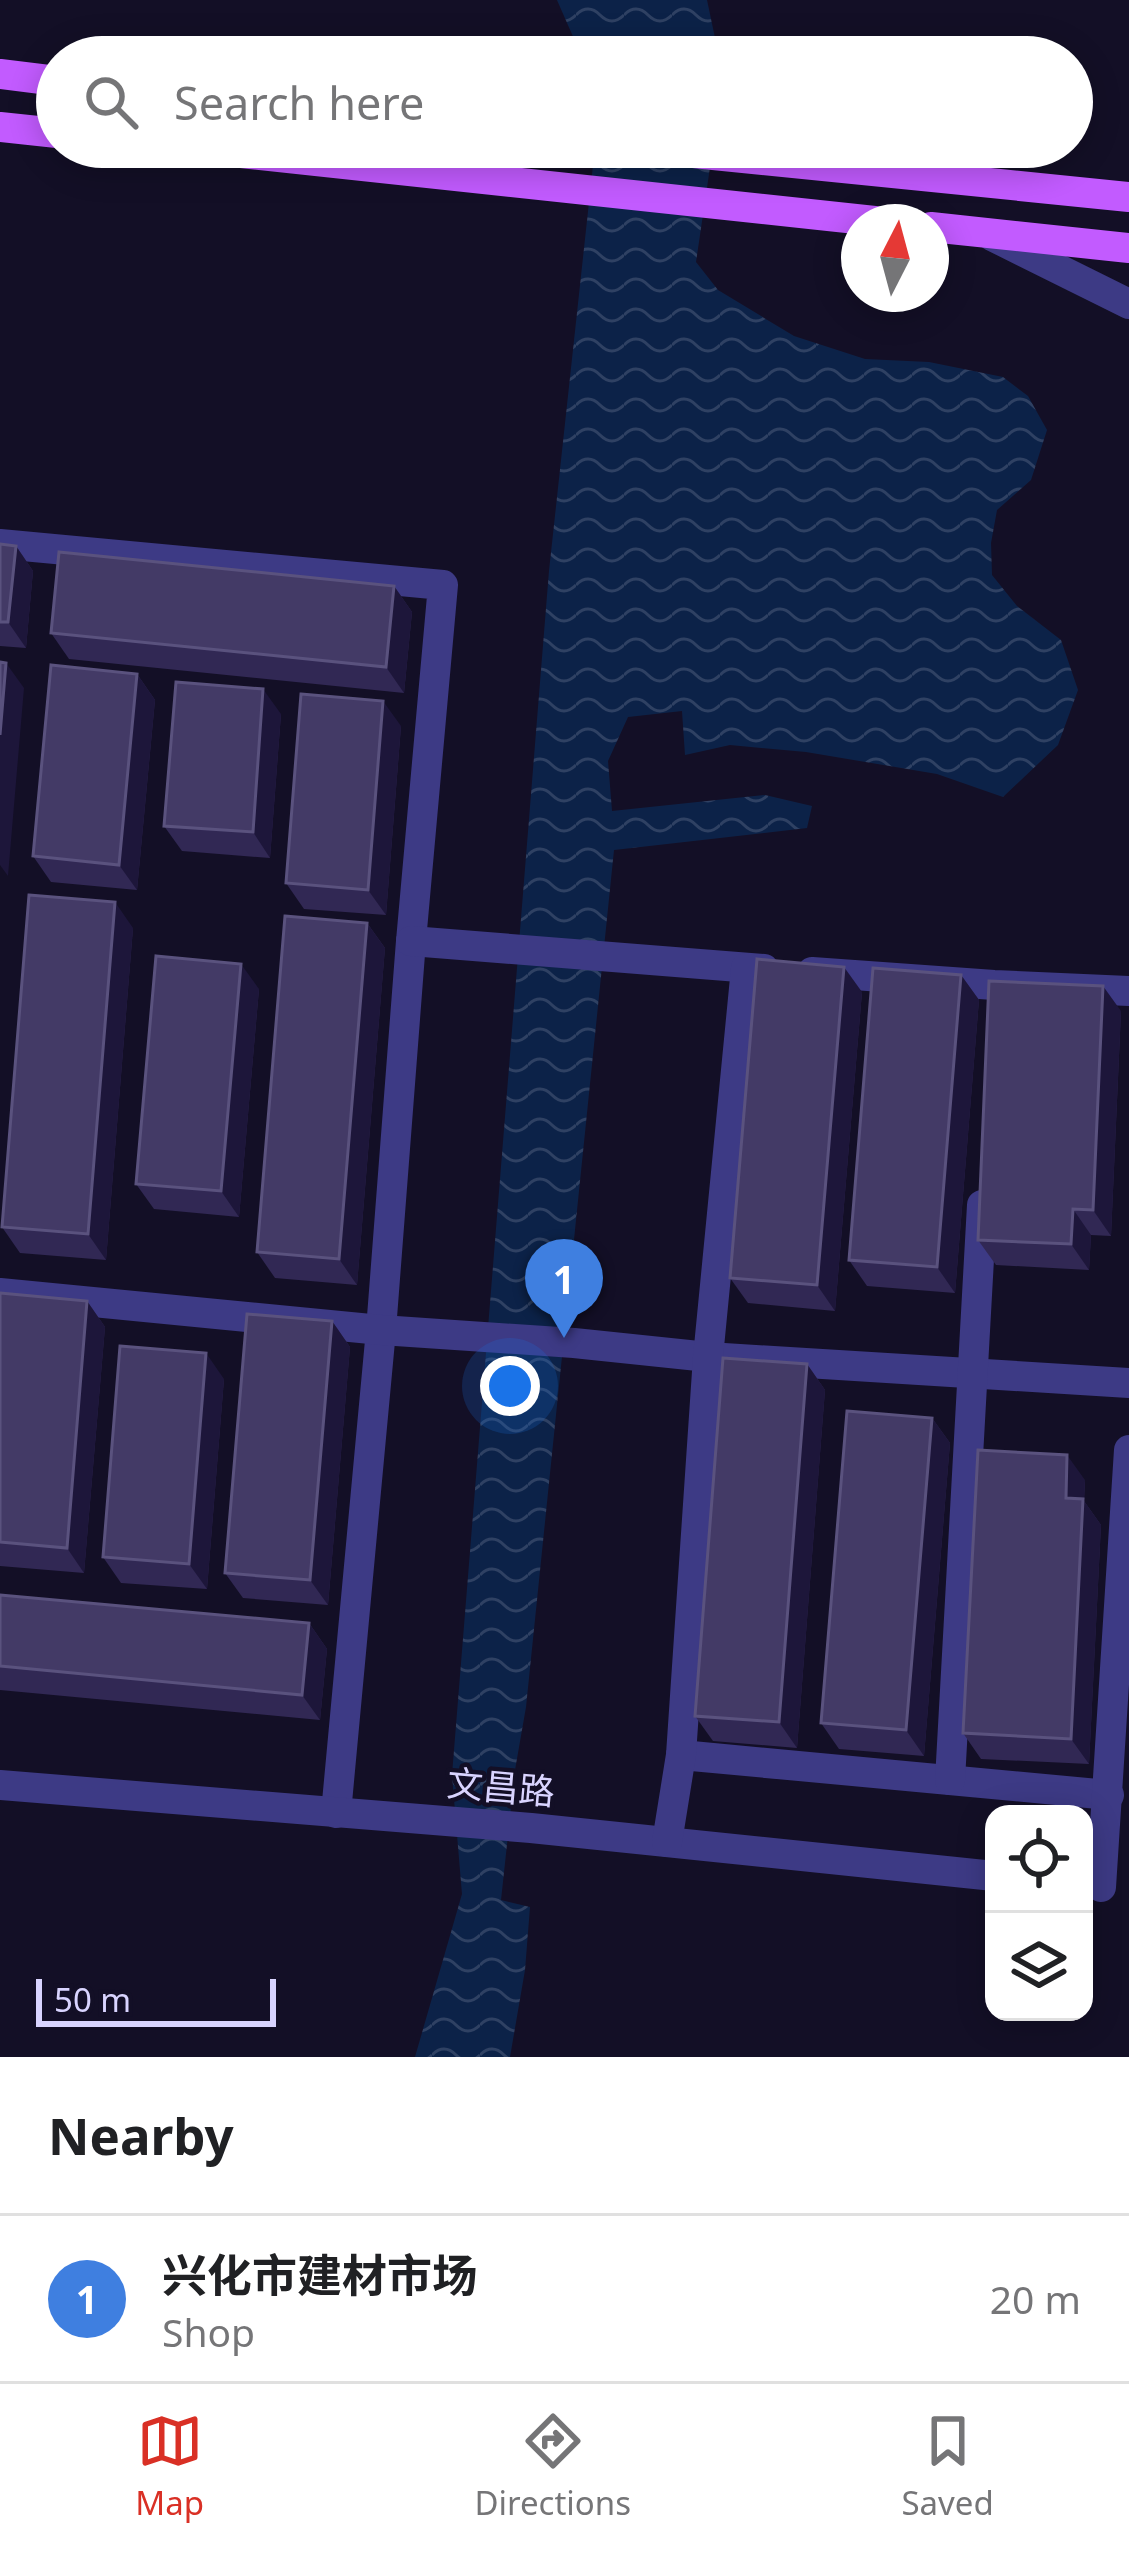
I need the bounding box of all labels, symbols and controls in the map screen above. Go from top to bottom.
search box [36,36,1093,168]
icon: search [78,69,144,135]
text: Search here [174,72,424,133]
north arrow [841,204,949,312]
pin: 1 [525,1239,603,1338]
your location [480,1356,540,1416]
street label: 文昌路 [445,1758,557,1816]
map controls [985,1805,1093,2021]
button: locate [985,1805,1093,1913]
button: layers [985,1913,1093,2021]
scale bar [36,1973,276,2026]
text: 50 m [54,1977,131,2022]
text: Nearby [48,2100,234,2170]
text: 兴化市建材市场 [162,2244,477,2305]
text: 1 [76,2272,98,2325]
text: 20 m [990,2272,1081,2325]
text: Shop [162,2305,255,2358]
tab: Map [135,2408,204,2525]
tab: Directions [474,2408,631,2525]
tab: Saved [901,2408,994,2525]

